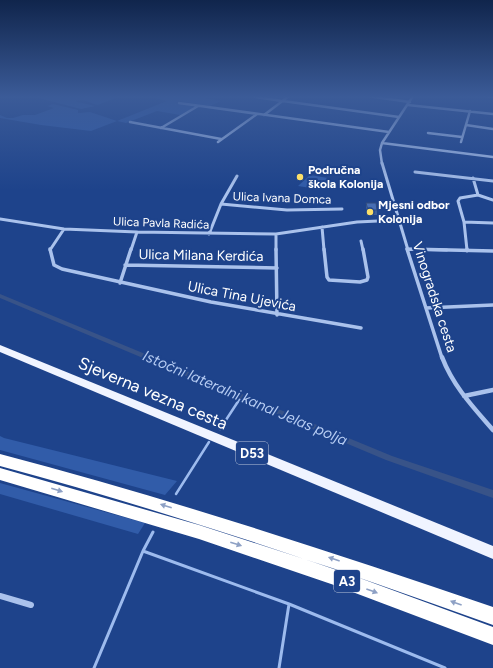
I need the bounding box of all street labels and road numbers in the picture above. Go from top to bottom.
street label: Ulica Ivana Domca [232,189,332,207]
street label: Ulica Pavla Radića [113,214,209,232]
street label: Vinogradska cesta [409,240,460,355]
street label: Ulica Milana Kerdića [138,246,264,265]
street label: Ulica Tina Ujevića [186,278,298,315]
street label: Sjeverna vezna cesta [75,353,231,433]
road number: D53 [236,442,268,464]
road number: A3 [334,570,360,592]

